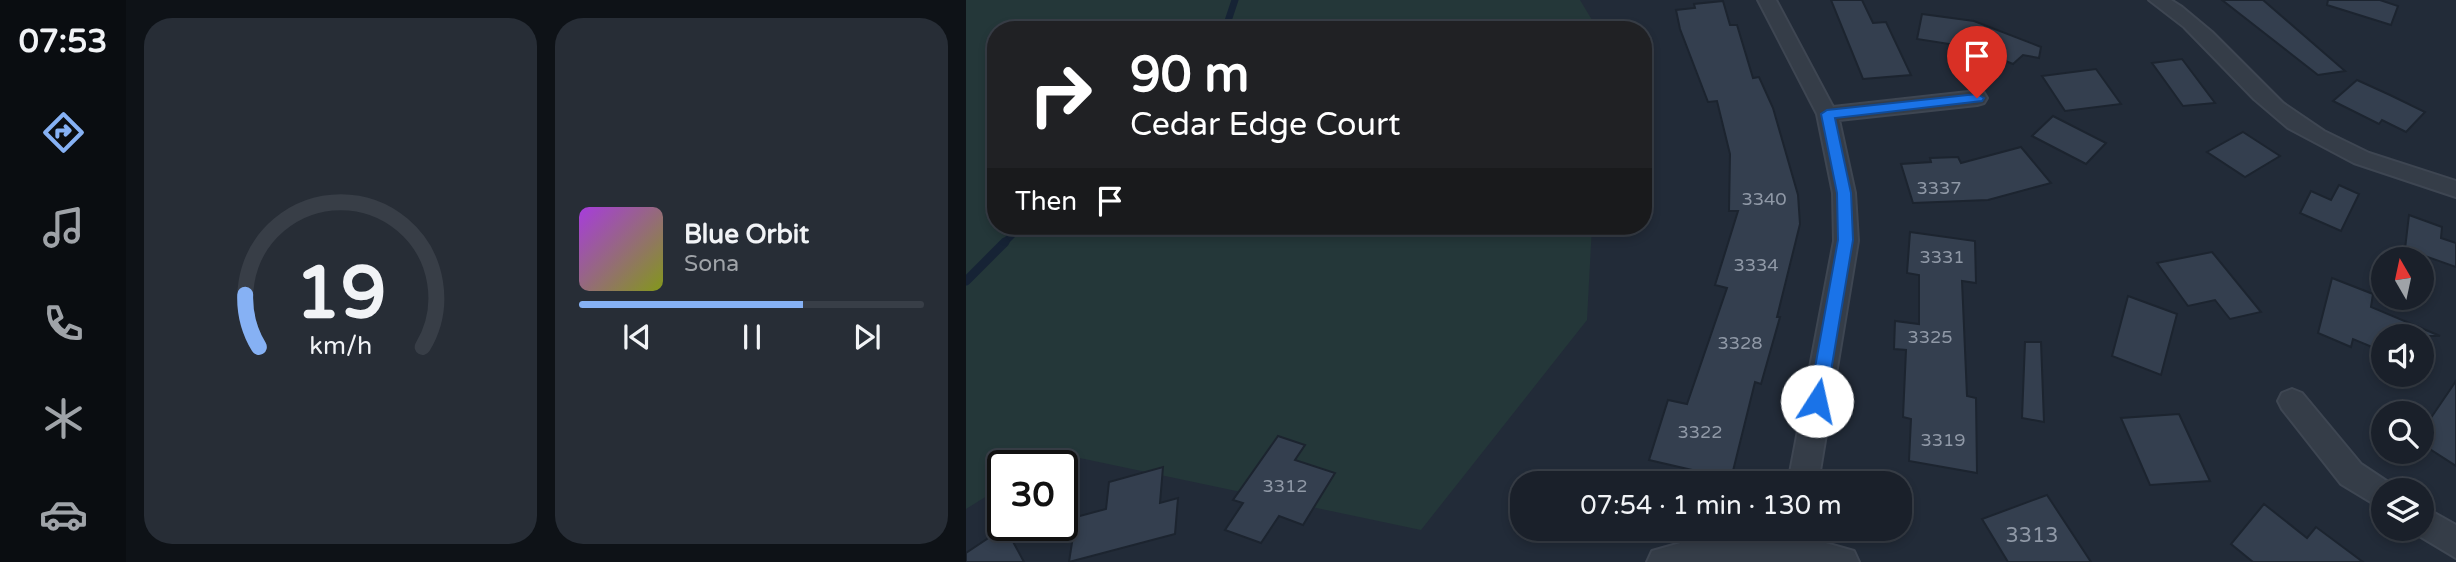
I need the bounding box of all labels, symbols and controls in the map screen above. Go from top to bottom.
text: 07:53 [19,23,107,61]
pin [1947,26,2007,98]
icon: arrive [1958,37,1996,75]
text: 90 m [1130,46,1249,105]
icon: right [1015,49,1106,140]
text: Cedar Edge Court [1130,106,1401,144]
icon: directions [39,108,88,157]
house number: 3337 [1916,177,1962,199]
icon: arrive [1091,182,1129,220]
text: Then [1015,186,1077,217]
house number: 3340 [1741,188,1787,210]
icon: music [39,203,88,252]
text: Blue Orbit [684,219,809,250]
house number: 3331 [1919,246,1965,268]
north arrow [2371,247,2434,310]
map controls [2371,247,2434,541]
text: 19 [295,250,386,338]
text: Sona [684,250,739,278]
house number: 3334 [1733,254,1779,276]
icon: phone [39,299,88,348]
icon: previous [618,318,656,356]
icon: pause [733,318,771,356]
icon: next [848,318,886,356]
button: sound [2371,324,2434,387]
house number: 3325 [1907,326,1953,348]
text: km/h [309,331,372,361]
house number: 3328 [1717,332,1763,354]
position arrow [1780,364,1854,438]
icon: climate [39,394,88,443]
button: search [2371,401,2434,464]
house number: 3322 [1677,421,1723,443]
house number: 3319 [1920,429,1966,451]
speed limit sign: 30 [987,450,1078,541]
house number: 3312 [1262,475,1308,497]
button: layers [2371,478,2434,541]
icon: car [39,490,88,539]
text: 07:54 · 1 min · 130 m [1580,490,1842,521]
house number: 3313 [2006,523,2058,548]

